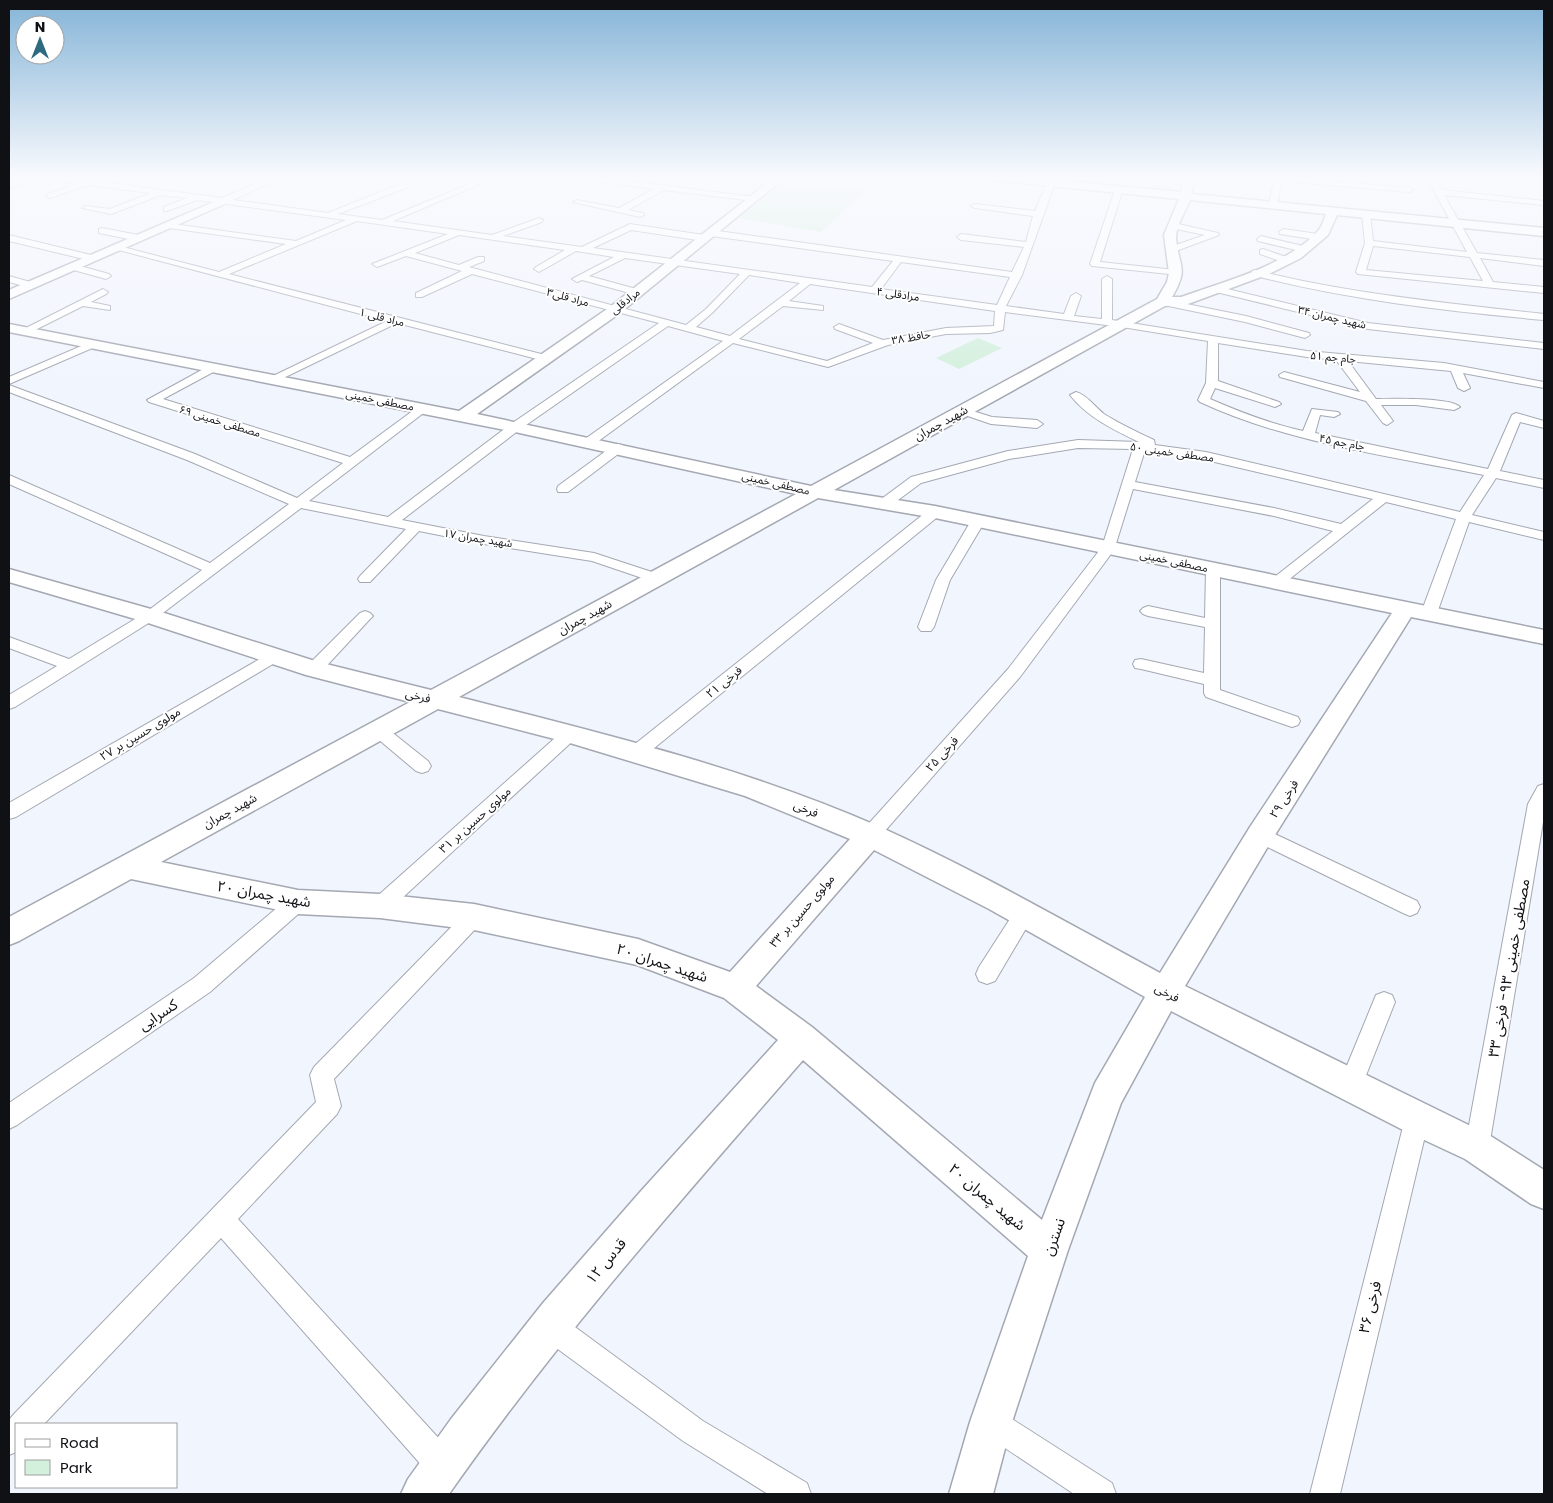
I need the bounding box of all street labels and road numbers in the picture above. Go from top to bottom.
street label: مرادقلی ۴ [875,283,921,305]
street label: مراد قلی۳ [545,284,591,310]
street label: مرادقلی [607,284,644,318]
street label: شهید چمران ۳۴ [1296,301,1368,333]
street label: مراد قلی ۱ [358,304,407,330]
street label: حافظ ۳۸ [890,326,932,348]
street label: جام جم ۵۱ [1309,347,1357,368]
street label: مصطفی خمینی [344,386,416,415]
street label: مصطفی خمینی ۶۹ [177,401,263,441]
street label: شهید چمران [911,401,971,444]
street label: جام جم ۴۵ [1318,430,1367,455]
street label: مصطفی خمینی ۵۰ [1129,438,1215,466]
street label: مصطفی خمینی [740,467,812,499]
street label: شهید چمران ۱۷ [442,525,514,551]
street label: مصطفی خمینی [1138,546,1210,576]
street label: شهید چمران [555,595,615,638]
street label: فرخی ۲۱ [702,662,746,702]
street label: فرخی [404,684,433,707]
street label: مولوی حسین بر ۲۷ [96,703,183,764]
street label: فرخی ۲۵ [921,732,962,775]
street label: فرخی ۲۹ [1265,776,1302,821]
street label: مولوی حسین بر ۳۱ [435,783,514,857]
street label: شهید چمران [200,789,260,832]
street label: فرخی [791,796,821,821]
street label: مولوی حسین بر ۳۳ [765,870,838,951]
street label: شهید چمران ۲۰ [215,875,313,912]
street label: مصطفی خمینی ۹۳- فرخی ۳۳ [1482,877,1535,1059]
street label: شهید چمران ۲۰ [614,938,711,987]
street label: فرخی [1152,979,1183,1006]
street label: کسرایی [134,993,182,1035]
street label: شهید چمران ۲۰ [944,1158,1031,1235]
street label: نسترن [1037,1215,1070,1259]
street label: قدس ۱۲ [580,1233,631,1288]
street label: فرخی ۳۶ [1353,1278,1386,1335]

